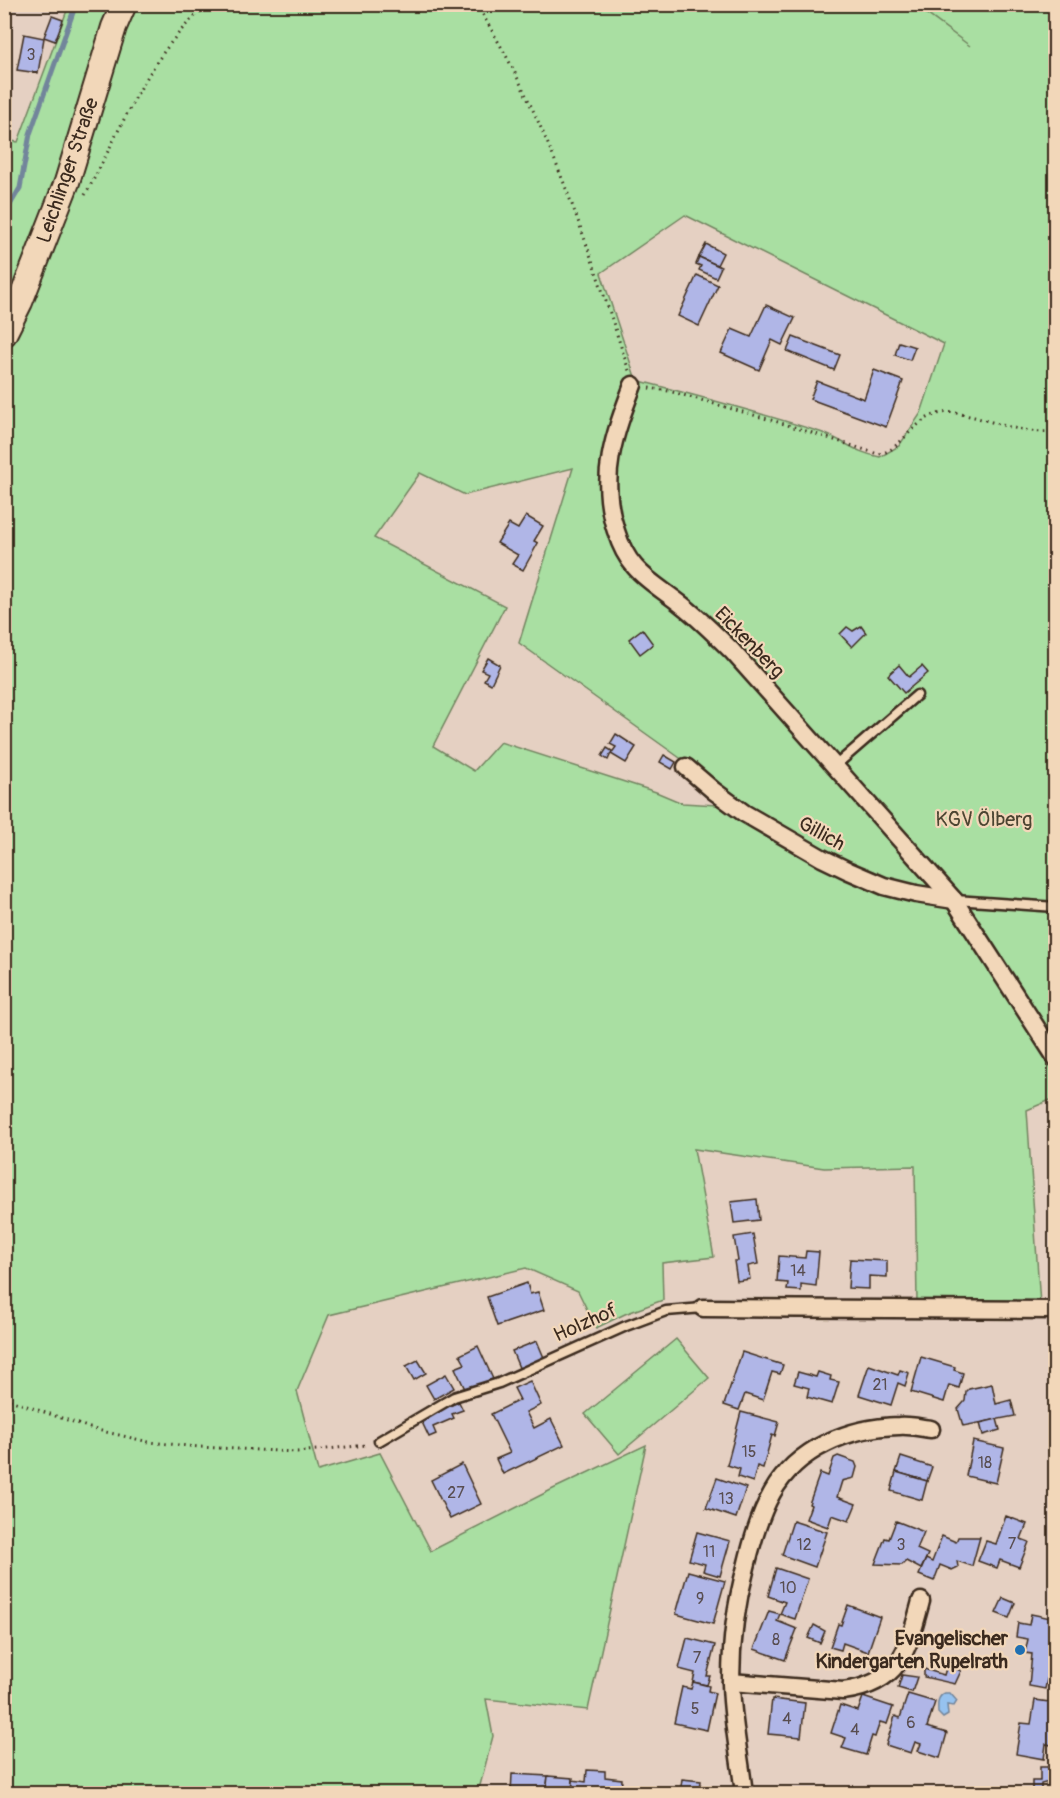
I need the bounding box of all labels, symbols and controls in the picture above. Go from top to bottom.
house number: 3 [27,45,36,65]
street label: Leichlinger Straße [31,94,104,246]
street label: Eickenberg [709,601,790,683]
park label: KGV Ölberg [936,807,1032,832]
street label: Gillich [794,811,849,856]
house number: 14 [790,1261,806,1281]
street label: Holzhof [550,1297,621,1347]
house number: 21 [872,1375,888,1395]
house number: 15 [742,1442,756,1462]
house number: 18 [978,1453,992,1473]
house number: 27 [447,1483,465,1503]
house number: 13 [718,1489,734,1509]
house number: 7 [1008,1534,1017,1554]
house number: 12 [796,1535,812,1555]
house number: 3 [897,1535,906,1555]
house number: 11 [703,1542,715,1562]
house number: 10 [779,1578,797,1598]
house number: 9 [696,1589,704,1609]
place label: Evangelischer Kindergarten Rupelrath [816,1626,1009,1674]
house number: 8 [772,1630,780,1650]
marker: Evangelischer Kindergarten Rupelrath [1013,1643,1027,1657]
house number: 7 [693,1648,702,1668]
house number: 5 [691,1699,699,1719]
house number: 4 [782,1709,792,1729]
house number: 6 [906,1713,916,1733]
house number: 4 [850,1720,860,1740]

